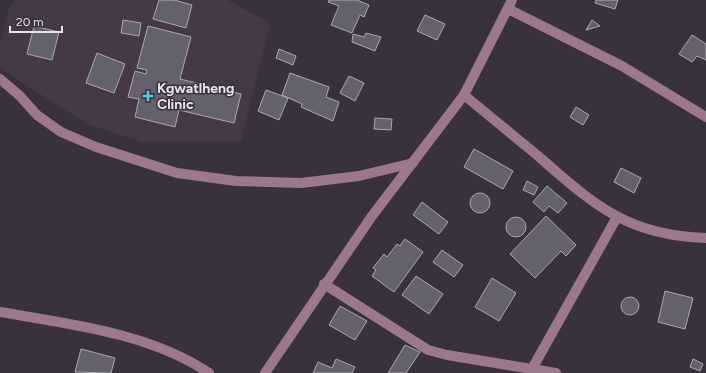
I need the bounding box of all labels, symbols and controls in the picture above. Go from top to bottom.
scale bar [10,8,62,34]
text: 20 m [16,15,44,29]
place label: Kgwatlheng Clinic [157,80,234,113]
marker: Kgwatlheng Clinic [142,90,154,102]

